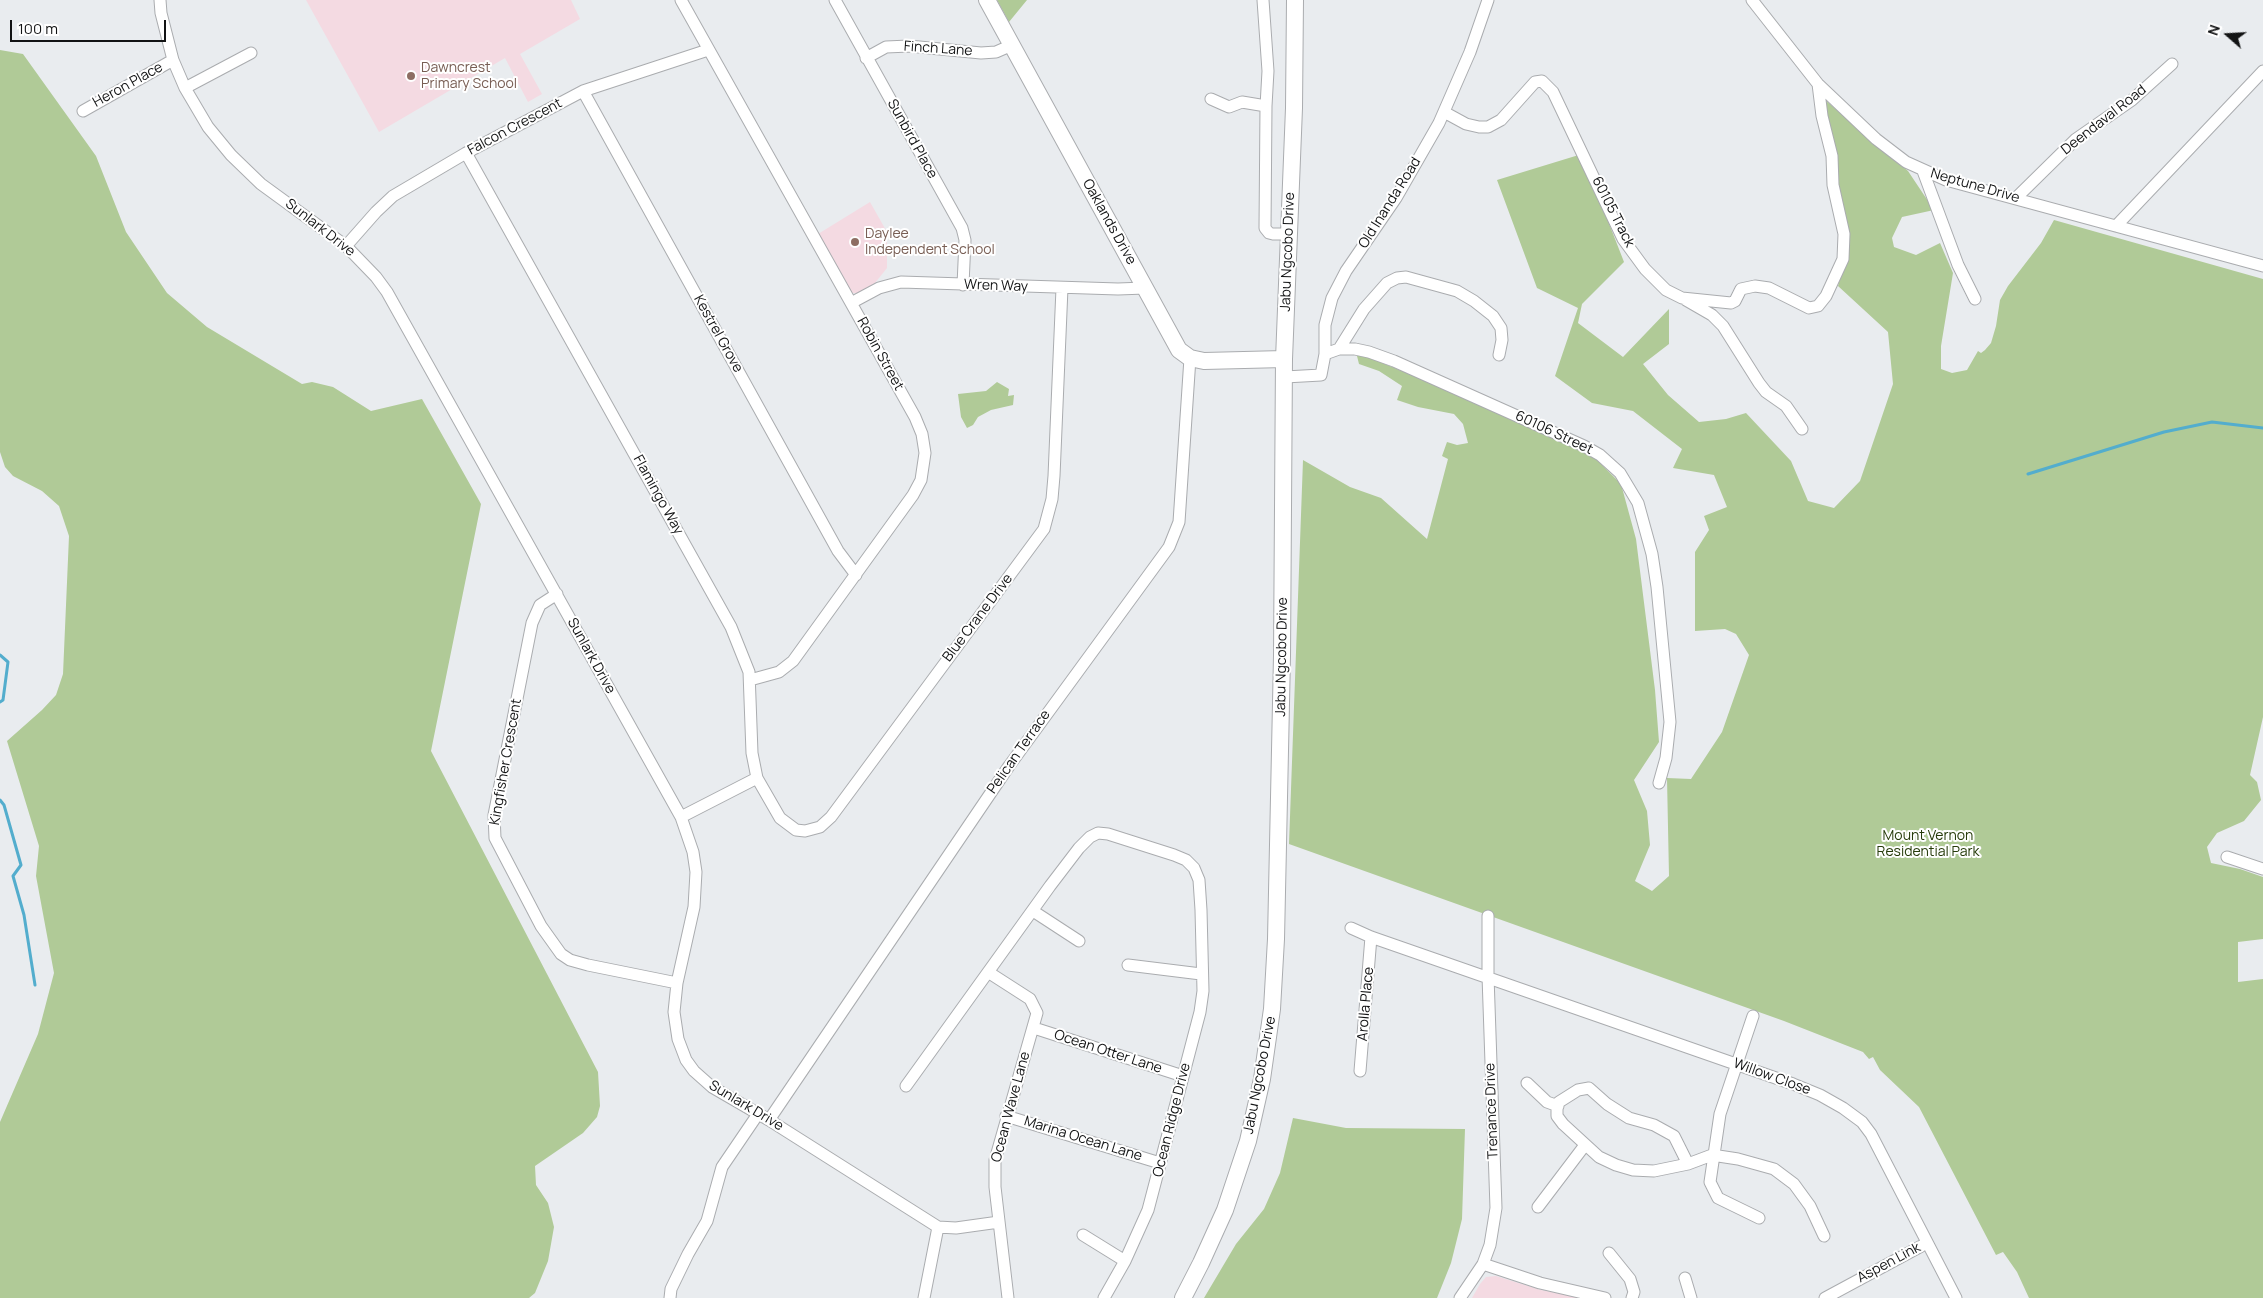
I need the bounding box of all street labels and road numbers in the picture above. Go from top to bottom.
street label: Finch Lane [903,38,973,60]
street label: Heron Place [90,59,166,111]
street label: Deendaval Road [2058,82,2150,158]
street label: Falcon Crescent [465,95,565,159]
street label: Sunbird Place [883,96,941,182]
street label: Old Inanda Road [1355,154,1425,252]
street label: Neptune Drive [1929,165,2021,207]
street label: 60105 Track [1588,174,1638,250]
street label: Oaklands Drive [1079,176,1139,268]
street label: Jabu Ngcobo Drive [1278,192,1298,312]
street label: Sunlark Drive [282,196,358,260]
street label: Wren Way [964,276,1028,296]
street label: Kestrel Grove [690,292,746,376]
street label: Robin Street [853,315,907,393]
street label: 60106 Street [1512,408,1596,458]
street label: Flamingo Way [629,452,687,538]
street label: Blue Crane Drive [939,571,1017,665]
street label: Jabu Ngcobo Drive [1273,597,1291,717]
street label: Sunlark Drive [563,615,619,697]
street label: Kingfisher Crescent [487,697,525,827]
street label: Pelican Terrace [984,707,1054,797]
street label: Arolla Place [1354,966,1378,1042]
street label: Jabu Ngcobo Drive [1240,1015,1280,1135]
street label: Ocean Otter Lane [1052,1027,1164,1077]
street label: Ocean Wave Lane [988,1050,1034,1164]
street label: Willow Close [1731,1055,1813,1099]
street label: Ocean Ridge Drive [1150,1061,1194,1179]
street label: Trenance Drive [1482,1063,1502,1159]
street label: Sunlark Drive [706,1077,786,1135]
street label: Marina Ocean Lane [1022,1113,1144,1165]
street label: Aspen Link [1854,1239,1924,1287]

